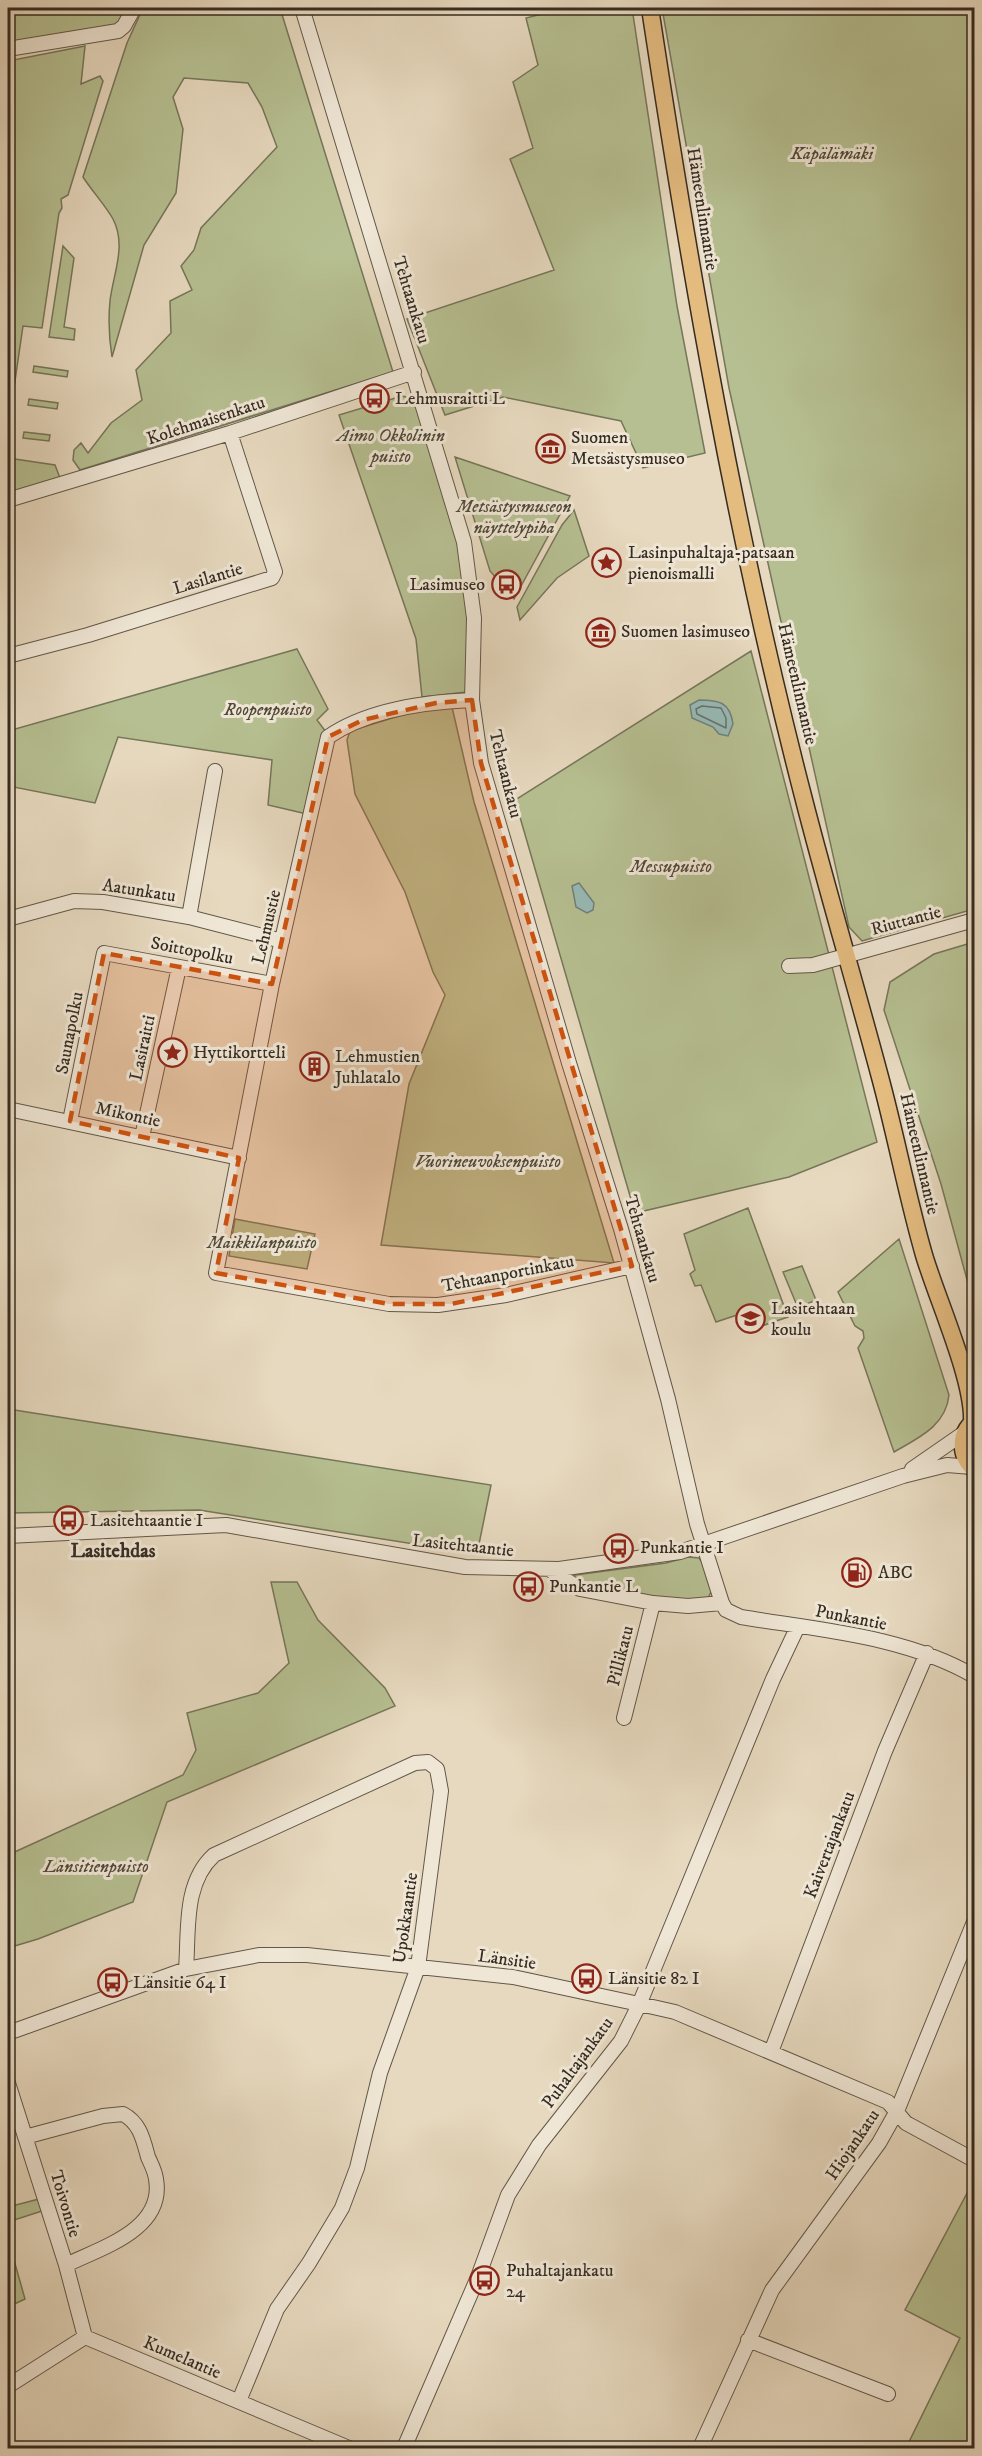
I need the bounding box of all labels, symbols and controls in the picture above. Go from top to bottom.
park label: Käpälämäki [790,143,875,165]
street label: Hämeenlinnantie [681,146,723,272]
street label: Tehtaankatu [387,254,435,347]
bus stop icon: Lehmusraitti L [358,383,390,415]
place label: Lehmusraitti L [395,388,505,410]
street label: Kolehmaisenkatu [144,391,268,450]
park label: Aimo Okkolinin puisto [335,425,445,468]
place label: Suomen Metsästysmuseo [571,427,685,470]
museum icon: Suomen Metsästysmuseo [534,432,566,464]
park label: Metsästysmuseon näyttelypiha [455,496,571,539]
place label: Lasinpuhaltaja-patsaan pienoismalli [627,542,795,585]
place icon: Lasinpuhaltaja-patsaan pienoismalli [591,547,623,579]
street label: Lasilantie [171,558,245,600]
bus stop icon: Lasimuseo [490,569,522,601]
place label: Lasimuseo [409,574,485,596]
museum icon: Suomen lasimuseo [584,616,616,648]
place label: Suomen lasimuseo [621,621,750,643]
street label: Hämeenlinnantie [772,621,822,747]
park label: Roopenpuisto [223,699,312,721]
street label: Tehtaankatu [483,728,527,821]
park label: Messupuisto [628,856,712,878]
street label: Aatunkatu [101,874,178,908]
street label: Lehmustie [248,888,286,966]
street label: Riuttantie [869,901,943,941]
street label: Soittopolku [149,932,235,970]
street label: Saunapolku [51,990,89,1076]
street label: Lasiraitti [125,1013,161,1083]
place icon: Hyttikortteli [156,1037,188,1069]
place label: Hyttikortteli [193,1042,286,1064]
place label: Lehmustien Juhlatalo [333,1046,421,1089]
building icon: Lehmustien Juhlatalo [298,1051,330,1083]
street label: Hämeenlinnantie [894,1091,944,1217]
street label: Mikontie [94,1097,162,1133]
park label: Vuorineuvoksenpuisto [415,1151,561,1173]
street label: Tehtaankatu [619,1193,665,1286]
park label: Maikkilanpuisto [205,1232,317,1254]
street label: Tehtaanportinkatu [440,1250,576,1298]
place label: Lasitehtaan koulu [771,1298,856,1341]
school or university icon: Lasitehtaan koulu [734,1303,766,1335]
bus stop icon: Lasitehtaantie I [53,1505,85,1537]
place label: Lasitehtaantie I [90,1510,203,1532]
street label: Lasitehtaantie [411,1530,515,1562]
bus stop icon: Punkantie I [603,1532,635,1564]
place label: Punkantie I [640,1537,724,1559]
district label: Lasitehdas [71,1539,156,1564]
fuel station icon: ABC [841,1557,873,1589]
place label: ABC [878,1562,913,1584]
bus stop icon: Punkantie L [512,1571,544,1603]
place label: Punkantie L [549,1576,638,1598]
street label: Punkantie [813,1600,889,1636]
street label: Pillikatu [603,1623,639,1689]
street label: Kaivertajankatu [800,1788,861,1902]
park label: Länsitienpuisto [42,1856,149,1878]
street label: Upokkaantie [389,1871,423,1965]
street label: Länsitie [477,1945,537,1975]
bus stop icon: Länsitie 82 I [571,1963,603,1995]
bus stop icon: Länsitie 64 I [96,1967,128,1999]
place label: Länsitie 82 I [608,1968,699,1990]
place label: Länsitie 64 I [133,1972,226,1994]
street label: Puhaltajankatu [538,2013,619,2113]
street label: Hiojankatu [821,2105,885,2185]
street label: Toivontie [44,2168,86,2240]
place label: Puhaltajankatu 24 [506,2260,614,2303]
bus stop icon: Puhaltajankatu 24 [469,2265,501,2297]
street label: Kumelantie [140,2332,224,2384]

